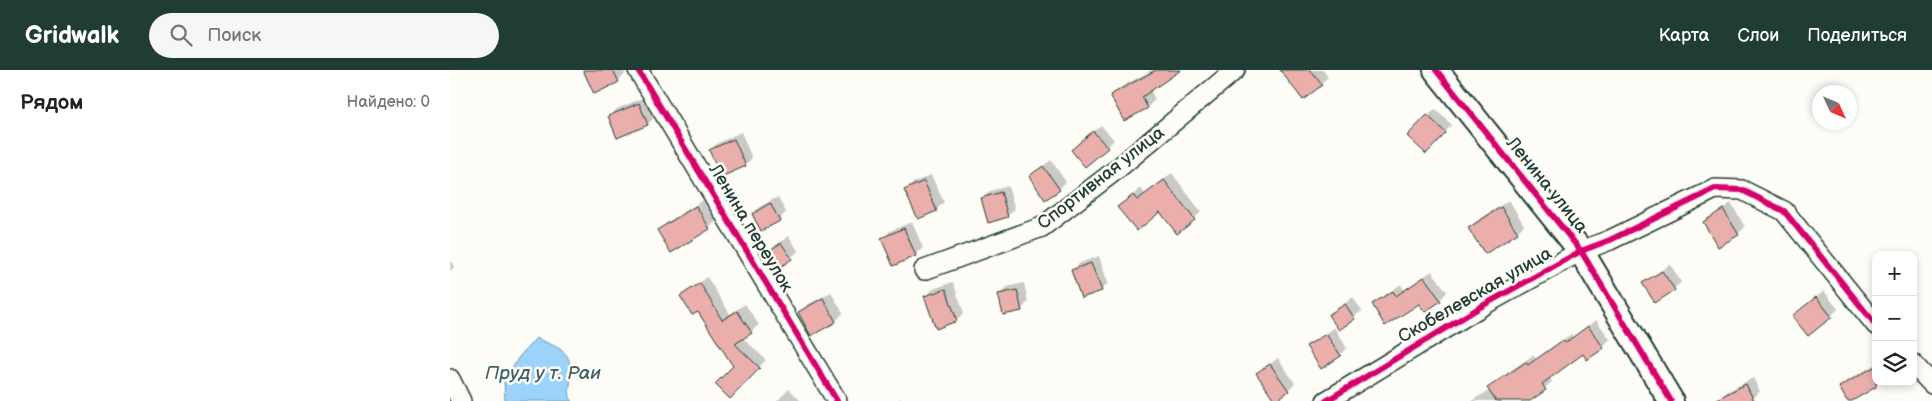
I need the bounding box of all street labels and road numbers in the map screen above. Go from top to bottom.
street label: Спортивная улица [1033,122,1169,234]
street label: Ленина улица [1501,132,1592,237]
street label: Ленина переулок [704,159,798,296]
street label: Скобелевская улица [1394,242,1556,348]

